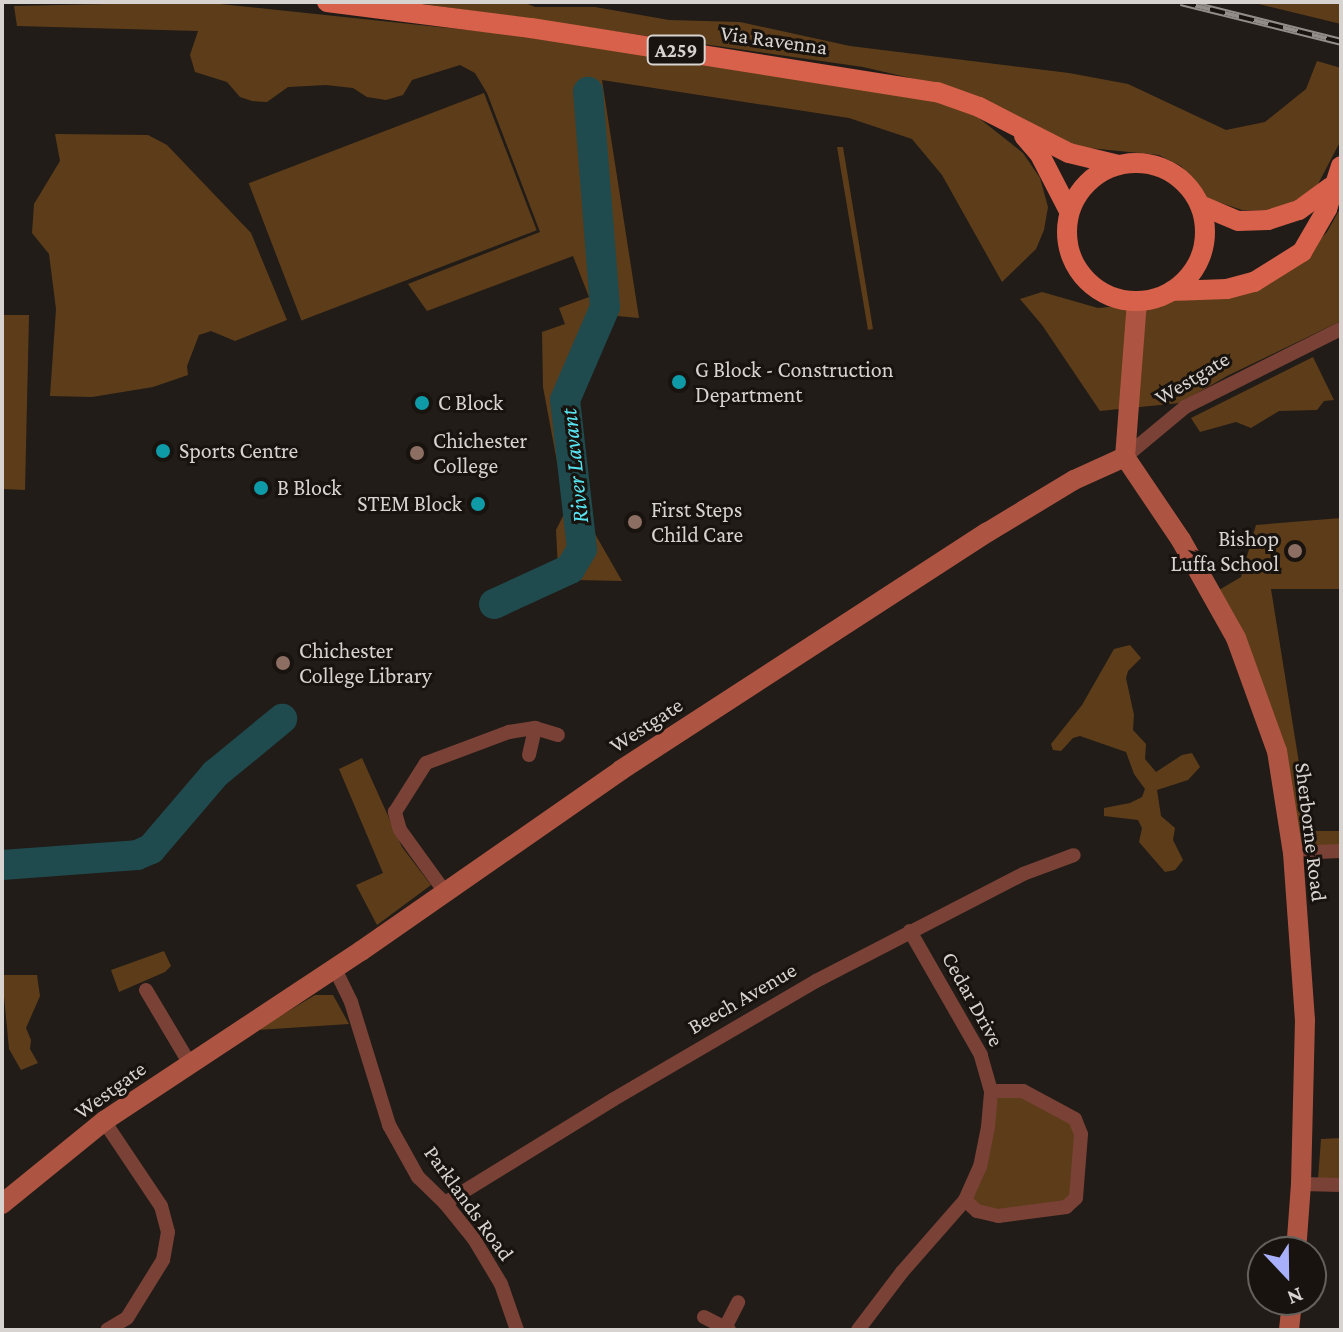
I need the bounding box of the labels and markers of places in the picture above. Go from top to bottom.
place label: G Block - Construction Department [695,356,893,408]
marker: G Block - Construction Department [670,373,688,391]
place label: C Block [438,390,503,416]
marker: C Block [413,394,431,412]
place label: Chichester College [433,427,527,478]
place label: Sports Centre [179,438,298,464]
marker: Sports Centre [154,442,172,460]
marker: Chichester College [408,444,426,462]
place label: B Block [277,475,341,501]
marker: B Block [252,479,270,497]
place label: STEM Block [357,491,462,517]
marker: STEM Block [469,495,487,513]
place label: First Steps Child Care [651,496,743,548]
marker: First Steps Child Care [626,513,644,531]
place label: Bishop Luffa School [1170,525,1279,576]
marker: Bishop Luffa School [1286,542,1304,560]
place label: Chichester College Library [299,637,432,688]
marker: Chichester College Library [274,654,292,672]

